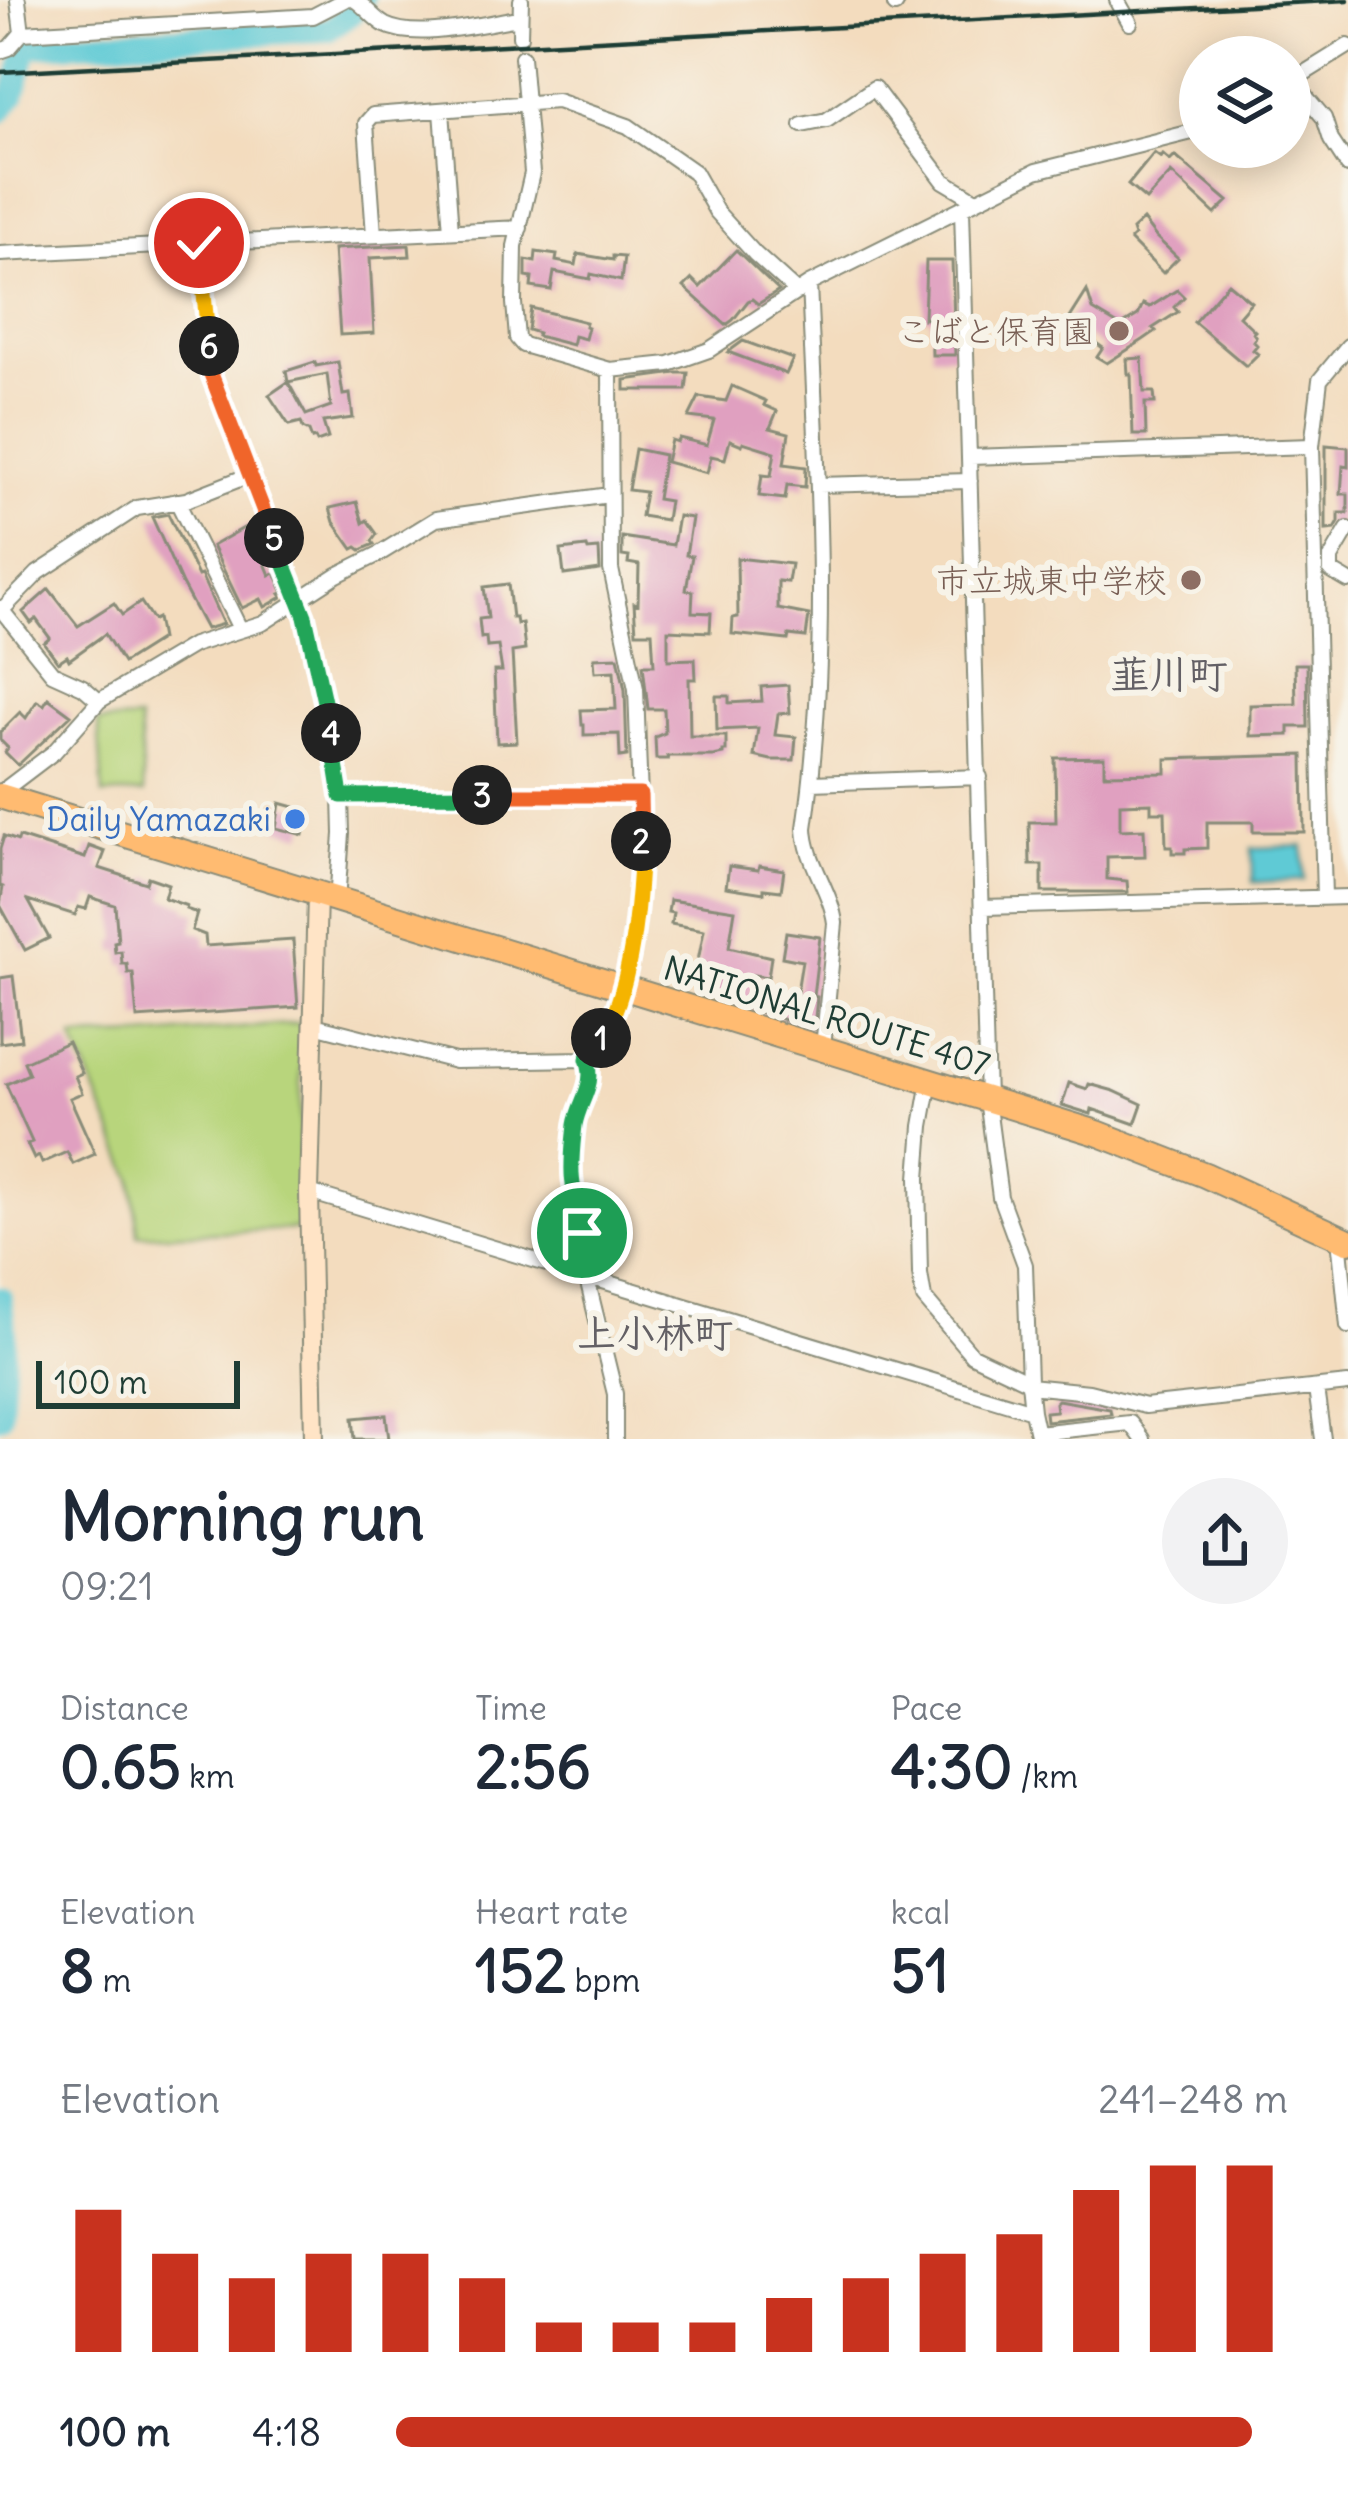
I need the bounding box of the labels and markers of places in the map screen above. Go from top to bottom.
pin [148,192,250,294]
place label: こばと保育園 [897,310,1095,352]
pin: 6 [179,316,239,376]
marker: こばと保育園 [1106,318,1132,344]
pin: 5 [244,508,304,568]
place label: 市立城東中学校 [936,559,1167,601]
marker: 市立城東中学校 [1178,567,1204,593]
pin: 4 [301,703,361,763]
pin: 3 [452,765,512,825]
place label: Daily Yamazaki [46,798,271,840]
marker: Daily Yamazaki [282,806,308,832]
pin: 2 [611,811,671,871]
pin: 1 [571,1008,631,1068]
pin [531,1182,633,1284]

